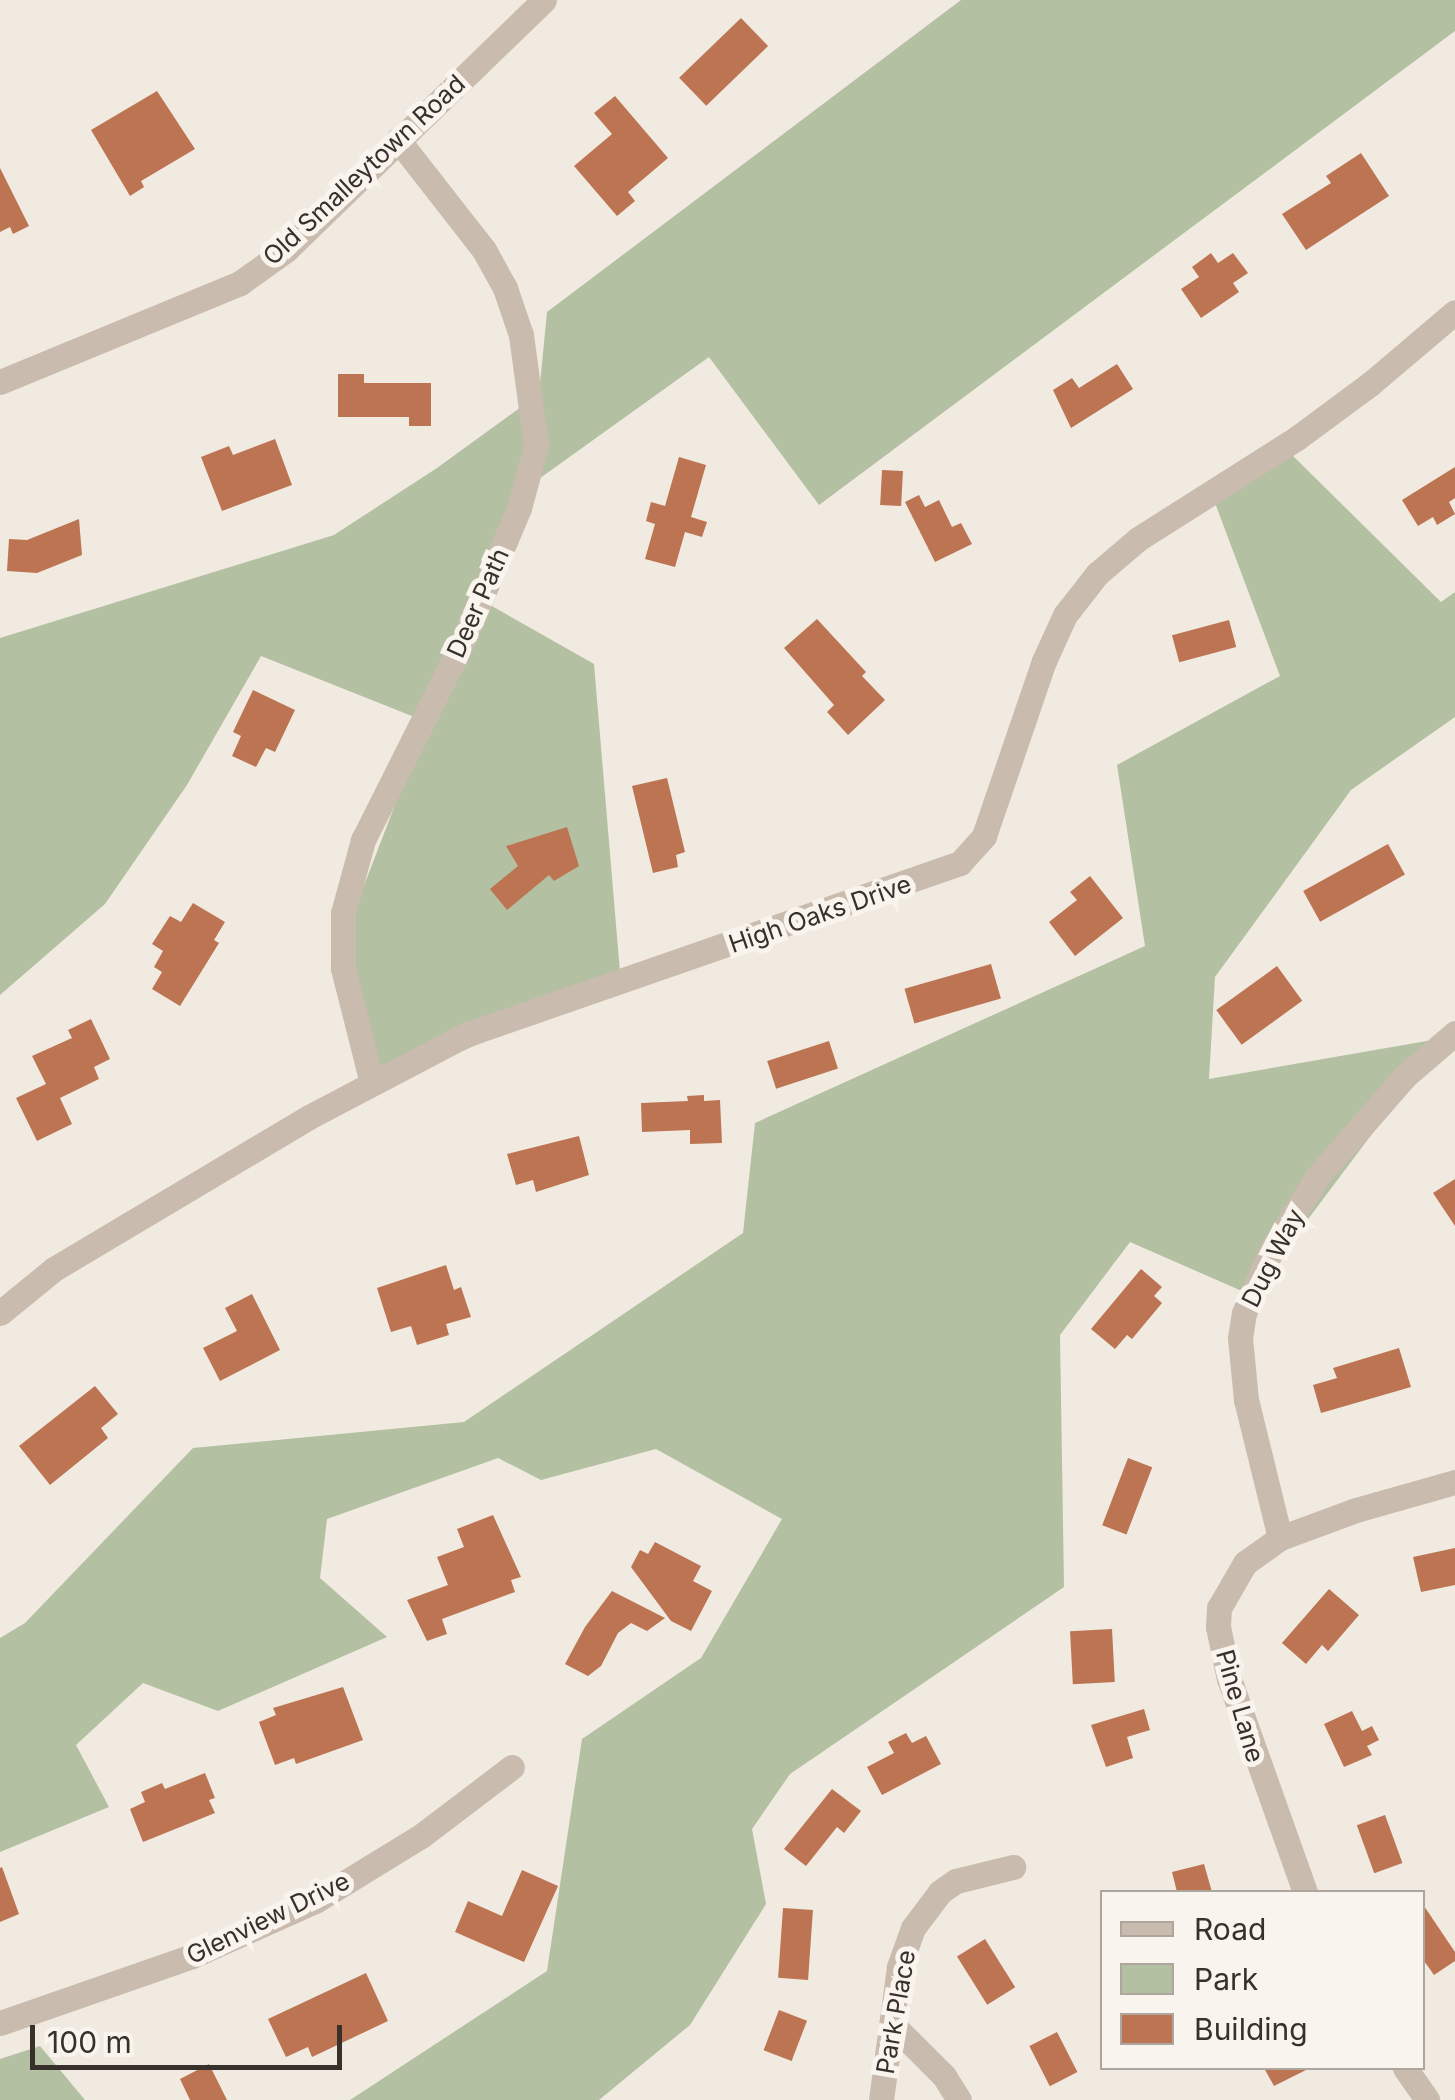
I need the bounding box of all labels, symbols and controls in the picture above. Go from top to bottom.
street label: Old Smalleytown Road [257,69,471,271]
street label: Deer Path [441,544,515,662]
street label: High Oaks Drive [725,869,915,959]
street label: Dug Way [1236,1204,1310,1312]
street label: Pine Lane [1210,1646,1270,1766]
street label: Glenview Drive [182,1866,354,1970]
legend [1100,1890,1425,2070]
text: Road [1194,1911,1266,1947]
street label: Park Place [870,1948,922,2076]
text: Park [1194,1961,1258,1997]
scale bar [35,2005,348,2067]
text: Building [1194,2011,1308,2047]
text: 100 m [47,2024,132,2060]

